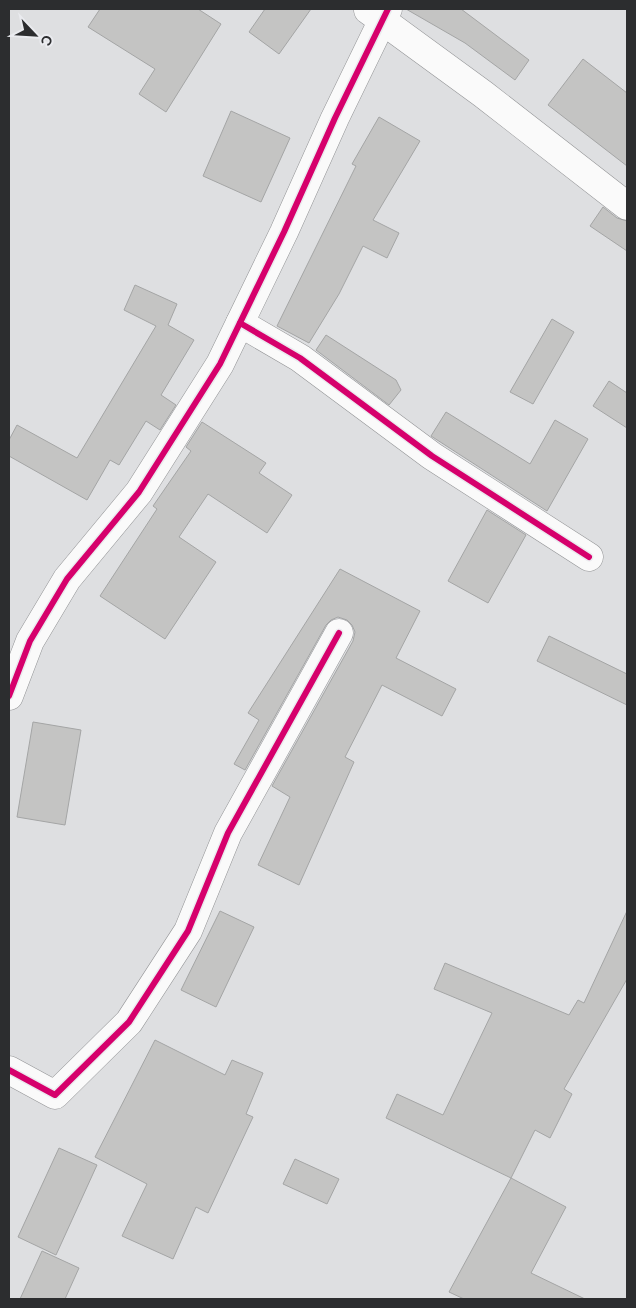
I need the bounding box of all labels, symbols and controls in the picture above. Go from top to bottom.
north arrow [10,10,60,60]
text: С [37,33,56,49]

